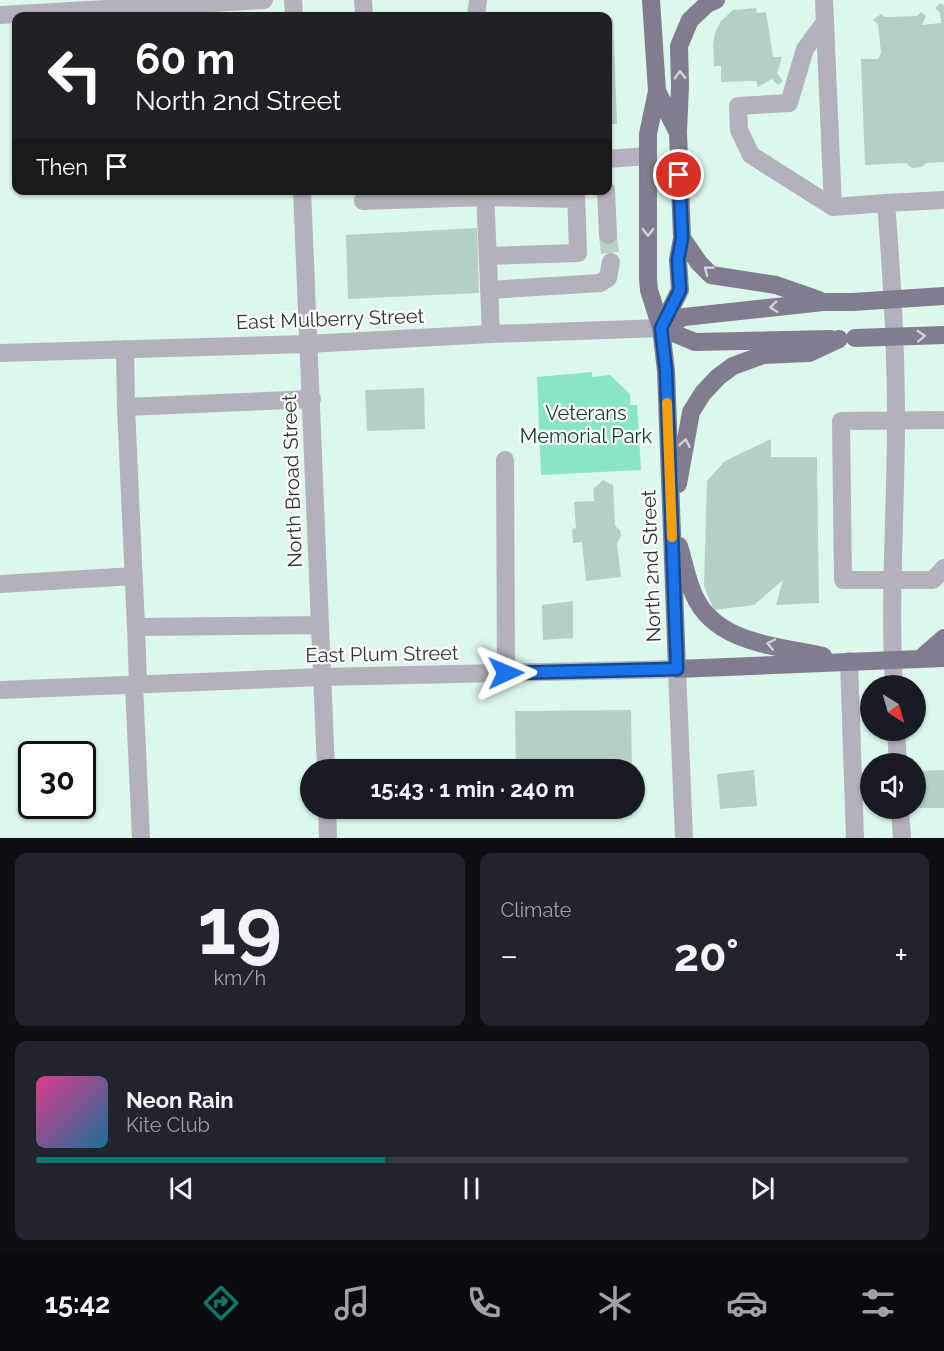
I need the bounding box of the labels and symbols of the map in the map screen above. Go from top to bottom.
one-way arrow [674,70,686,79]
pin [653,149,704,200]
one-way arrow [642,228,654,237]
one-way arrow [704,266,715,277]
one-way arrow [769,300,778,313]
street label: East Mulberry Street [235,304,425,334]
one-way arrow [916,329,925,342]
street label: North Broad Street [277,394,307,568]
park label: Veterans Memorial Park [520,401,653,448]
one-way arrow [679,439,691,448]
street label: North 2nd Street [636,489,666,643]
one-way arrow [766,639,776,652]
street label: East Plum Street [305,641,459,667]
position arrow [474,641,538,705]
north arrow [860,675,926,741]
speed limit sign: 30 [18,741,96,819]

